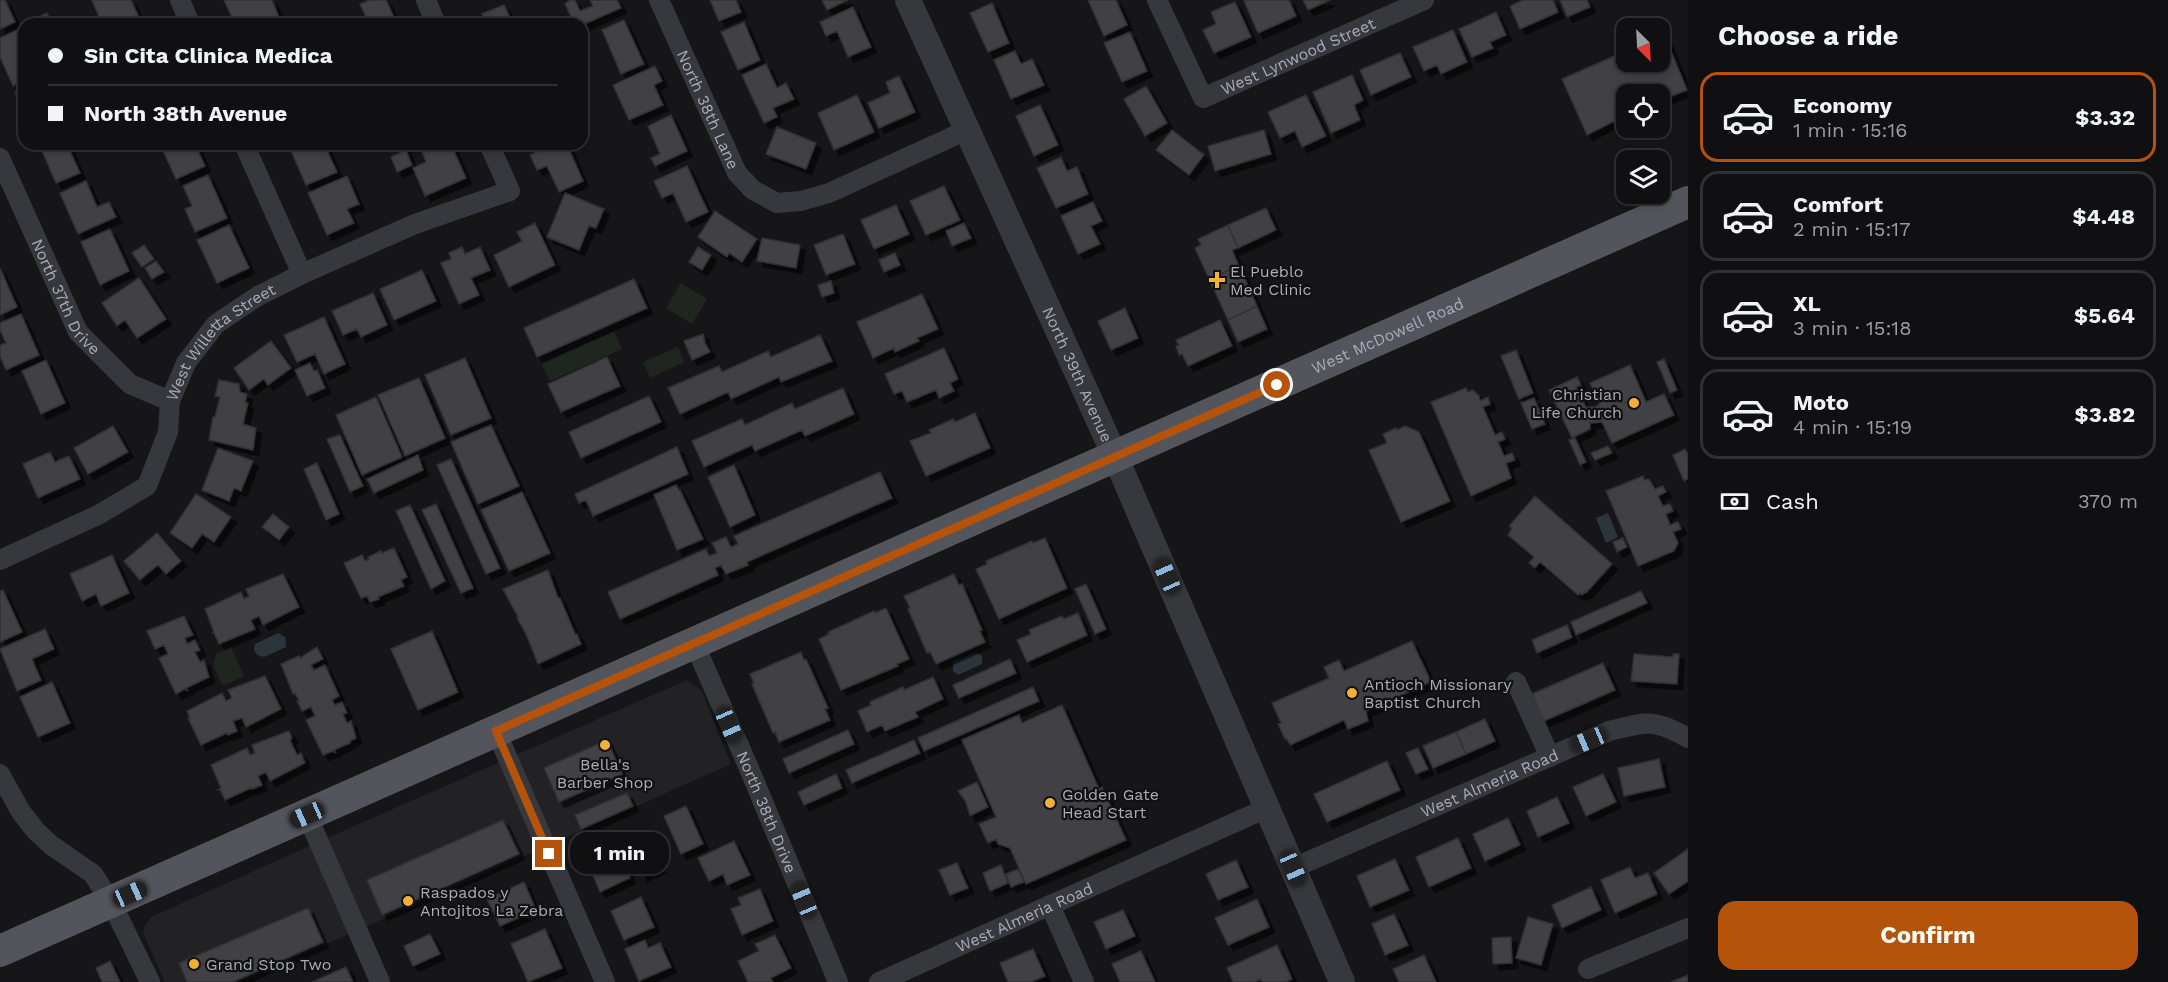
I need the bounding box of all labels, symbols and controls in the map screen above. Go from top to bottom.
street label: West Lynwood Street [1218,14,1378,99]
north arrow [1616,18,1670,72]
map controls [1616,18,1670,204]
text: Choose a ride [1718,20,1898,52]
text: Sin Cita Clinica Medica [84,43,333,68]
street label: North 38th Lane [673,47,743,172]
button: locate [1616,84,1670,138]
icon: car [1721,90,1775,144]
text: Economy [1793,93,1892,118]
text: North 38th Avenue [84,101,287,126]
text: $3.32 [2075,105,2135,130]
text: 1 min · 15:16 [1793,118,1907,142]
button: layers [1616,150,1670,204]
icon: car [1721,189,1775,243]
text: Comfort [1793,192,1883,217]
text: $4.48 [2072,204,2135,229]
text: 2 min · 15:17 [1793,217,1910,241]
street label: North 37th Drive [27,236,104,359]
place label: El Pueblo Med Clinic [1230,262,1312,299]
marker: El Pueblo Med Clinic [1208,271,1226,289]
street label: West Willetta Street [162,280,279,404]
icon: car [1721,288,1775,342]
text: XL [1793,291,1821,316]
street label: West McDowell Road [1309,294,1467,378]
text: $5.64 [2074,303,2135,328]
street label: North 39th Avenue [1038,304,1116,445]
text: 3 min · 15:18 [1793,316,1911,340]
route start [1263,371,1290,398]
place label: Christian Life Church [1532,385,1622,422]
icon: car [1721,387,1775,441]
text: Moto [1793,390,1849,415]
marker: Christian Life Church [1627,396,1641,410]
text: $3.82 [2075,402,2135,427]
text: 4 min · 15:19 [1793,415,1912,439]
icon: cash [1718,485,1751,518]
text: Cash [1766,489,1819,514]
text: 370 m [2078,489,2138,513]
car [1151,556,1183,596]
place label: Antioch Missionary Baptist Church [1364,675,1512,712]
marker: Antioch Missionary Baptist Church [1345,686,1359,700]
car [713,705,745,745]
car [1569,725,1609,755]
marker: Bella's Barber Shop [598,738,612,752]
street label: West Almeria Road [1418,745,1561,822]
street label: North 38th Drive [733,748,801,876]
place label: Bella's Barber Shop [557,755,653,792]
place label: Golden Gate Head Start [1062,785,1159,822]
marker: Golden Gate Head Start [1043,796,1057,810]
car [287,799,327,831]
callout: 1 min [570,833,669,875]
route end [535,840,562,867]
text: 1 min [594,841,645,865]
car [1277,848,1309,888]
car [110,878,150,910]
street label: West Almeria Road [953,878,1096,956]
car [789,880,819,920]
place label: Raspados y Antojitos La Zebra [420,883,563,920]
marker: Raspados y Antojitos La Zebra [401,894,415,908]
button: Confirm [1718,901,2138,970]
place label: Grand Stop Two [206,955,331,974]
marker: Grand Stop Two [187,957,201,971]

